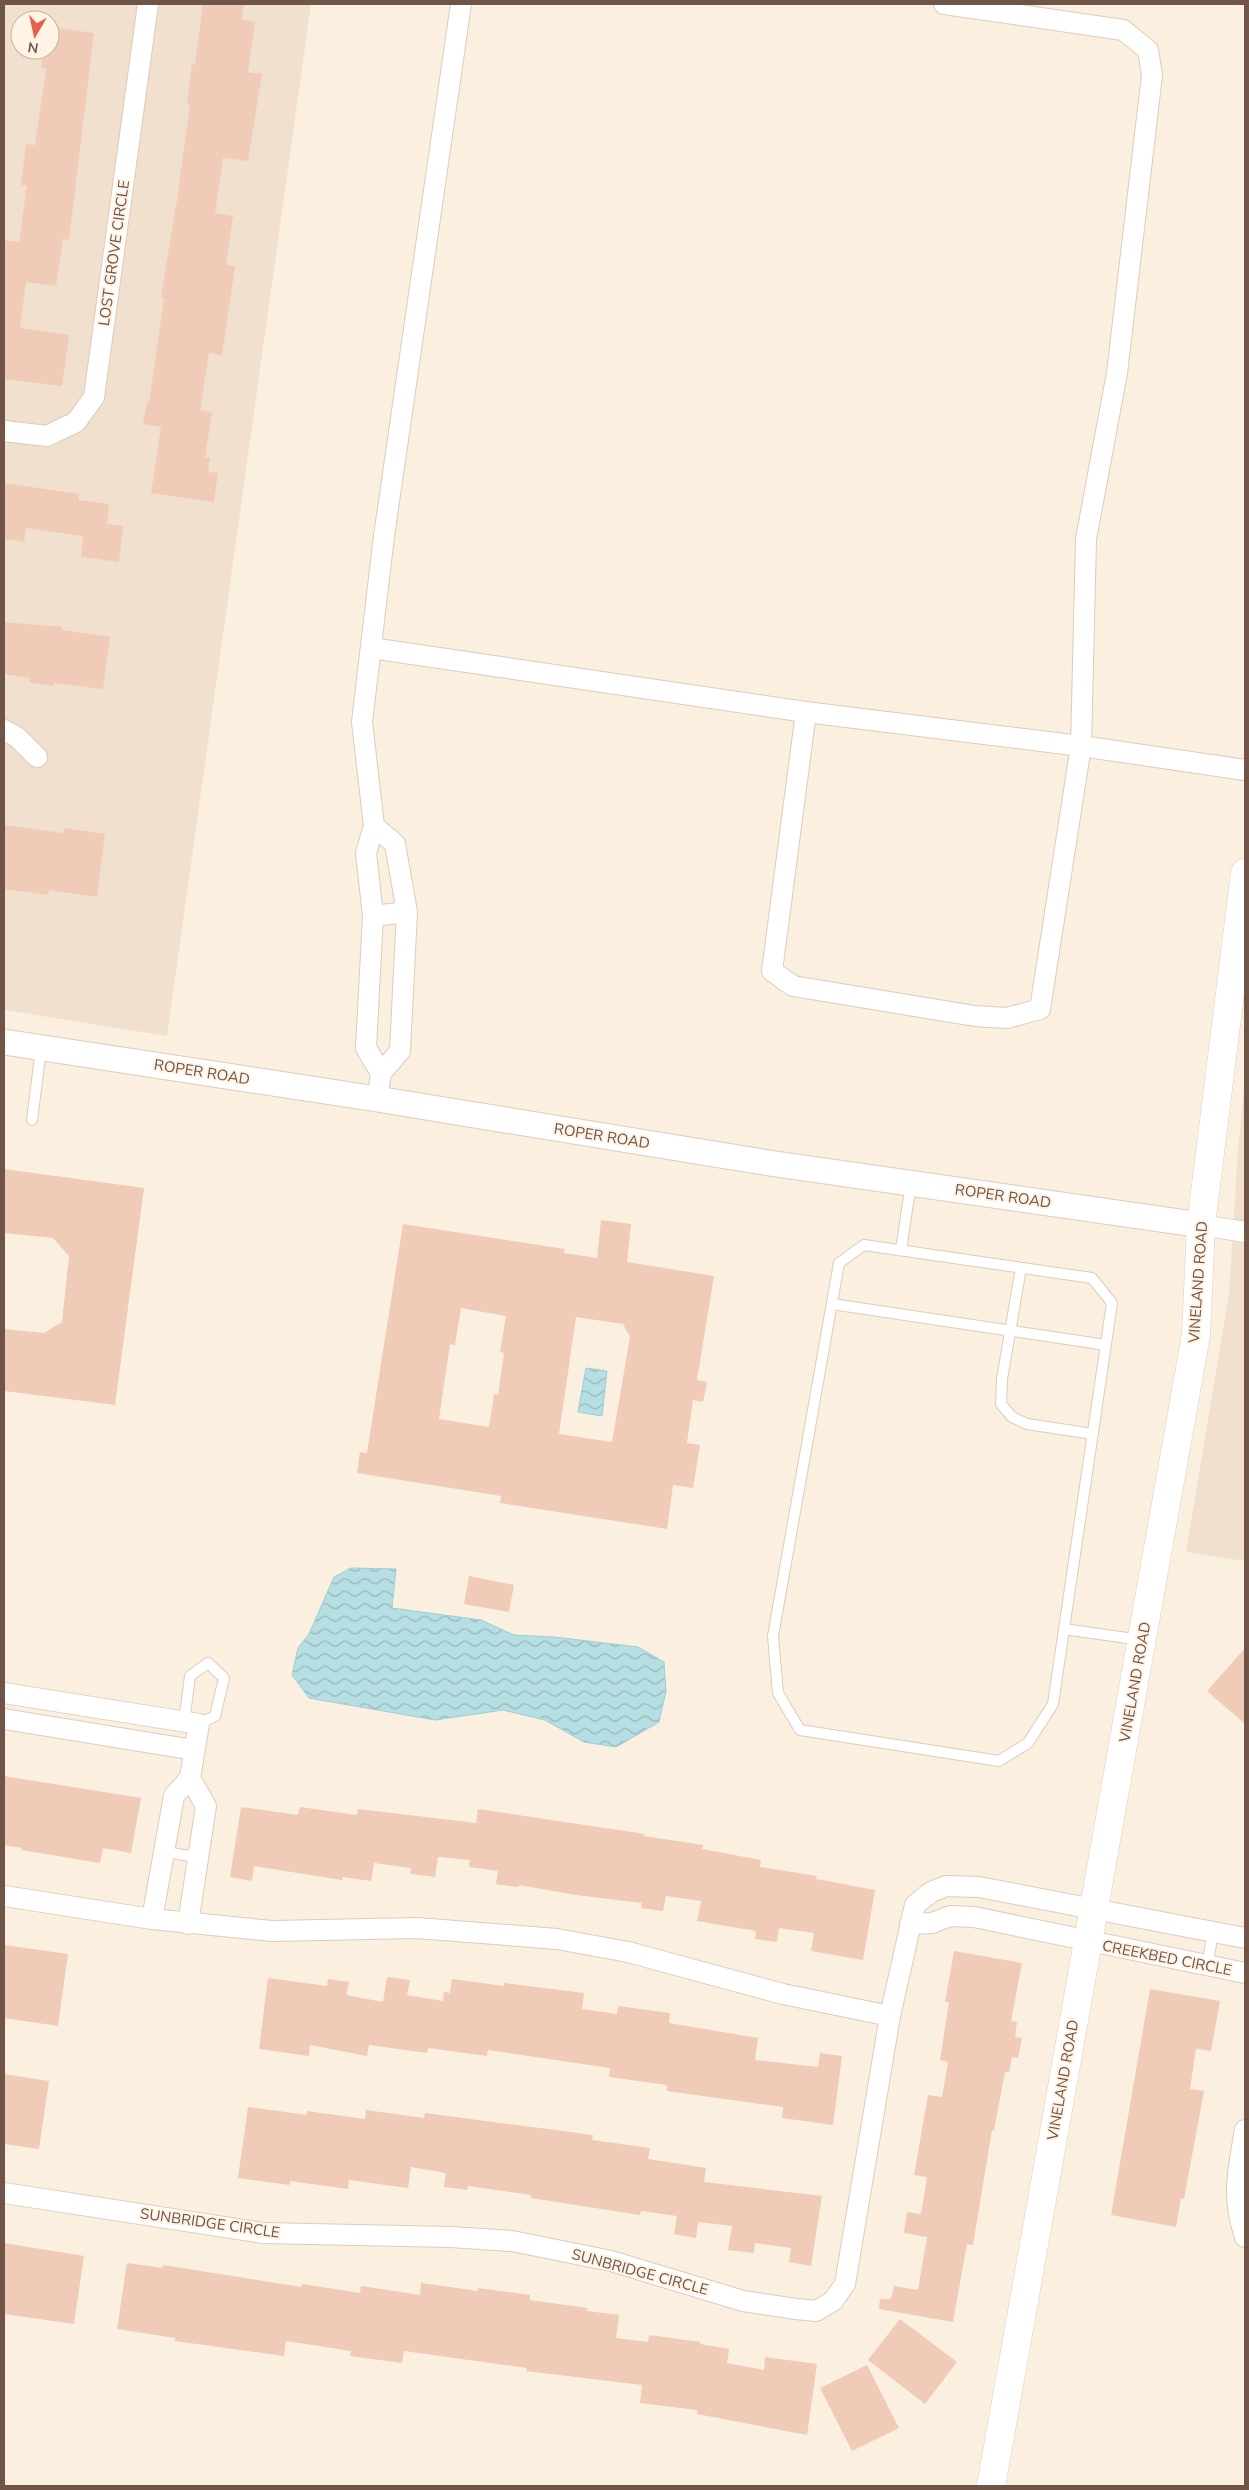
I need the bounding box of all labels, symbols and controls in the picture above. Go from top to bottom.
north arrow [10,10,60,60]
text: N [26,37,40,58]
street label: LOST GROVE CIRCLE [94,179,134,327]
street label: ROPER ROAD [153,1055,251,1089]
street label: ROPER ROAD [553,1119,651,1153]
street label: ROPER ROAD [954,1179,1052,1213]
street label: VINELAND ROAD [1184,1220,1212,1345]
street label: VINELAND ROAD [1114,1620,1155,1745]
street label: CREEKBED CIRCLE [1100,1936,1234,1980]
street label: VINELAND ROAD [1042,2018,1083,2143]
street label: SUNBRIDGE CIRCLE [139,2203,281,2243]
street label: SUNBRIDGE CIRCLE [569,2244,711,2300]

